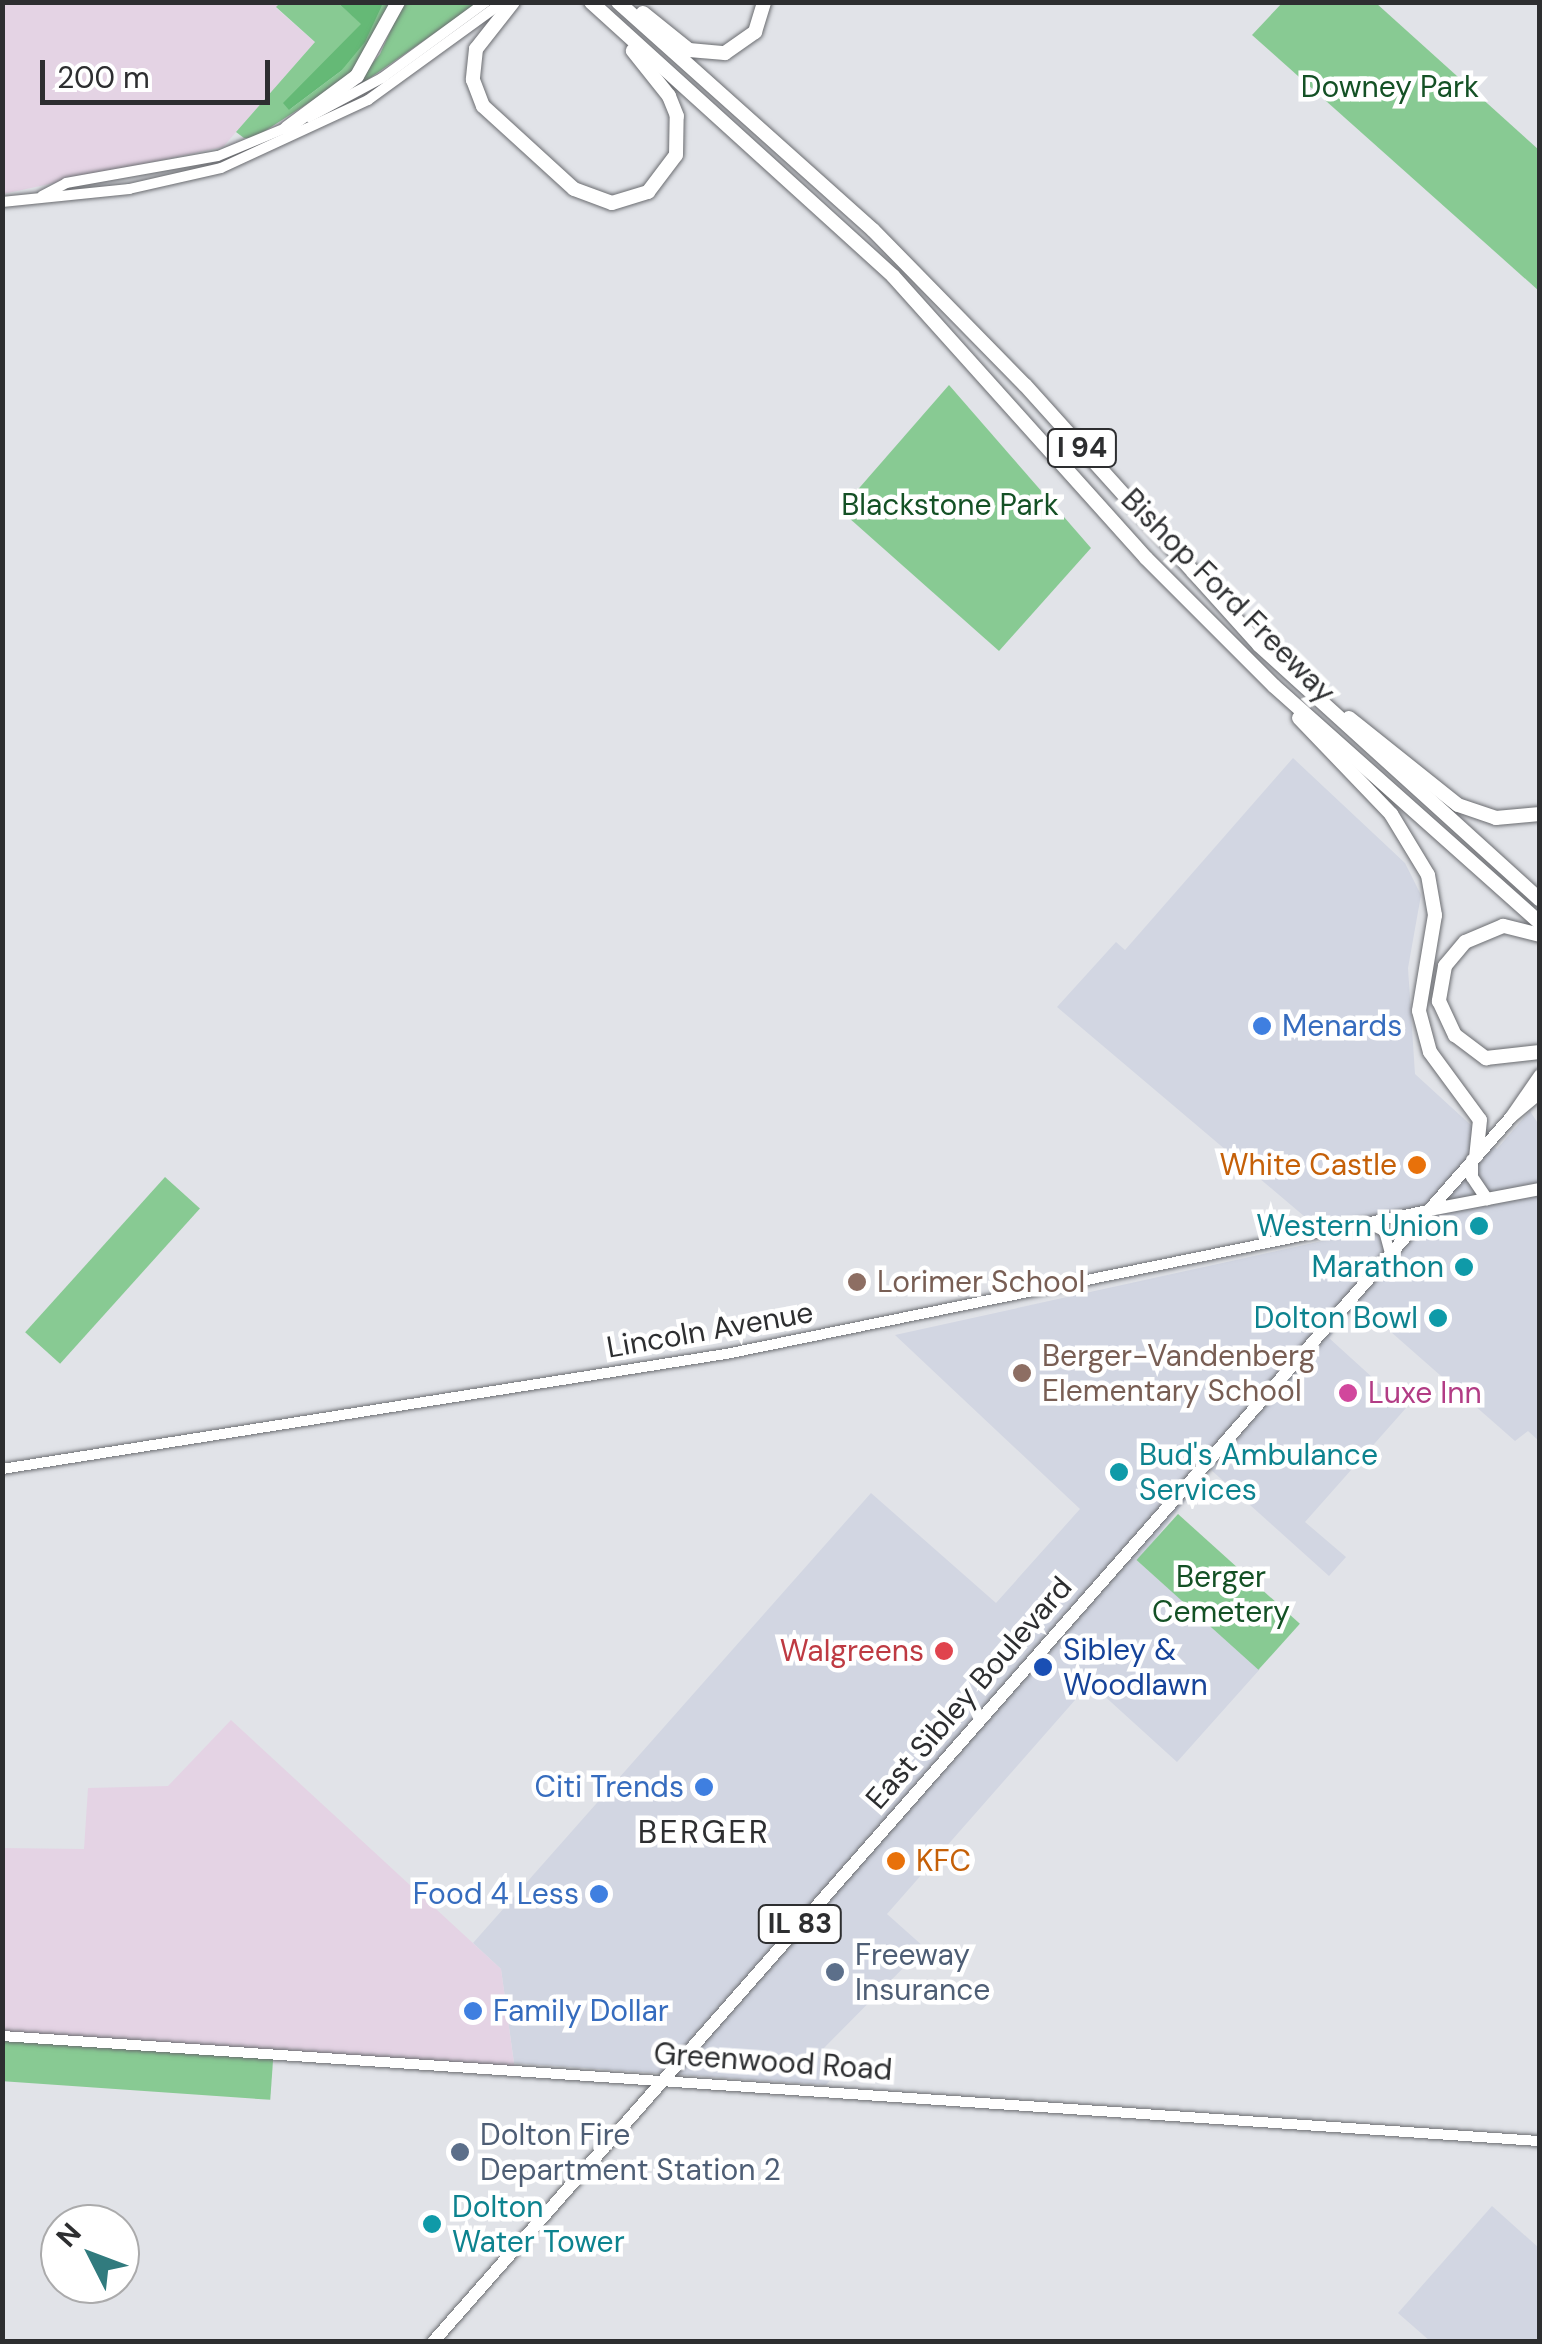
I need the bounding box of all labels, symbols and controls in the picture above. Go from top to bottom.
scale bar [45,40,275,102]
text: 200 m [57,58,150,97]
park label: Downey Park [1301,69,1479,105]
road number: I 94 [1044,425,1120,471]
street label: Bishop Ford Freeway [1114,482,1342,710]
park label: Blackstone Park [841,487,1059,523]
place label: Menards [1282,1008,1402,1044]
marker: Menards [1251,1015,1273,1037]
place label: White Castle [1219,1147,1397,1183]
marker: White Castle [1406,1154,1428,1176]
place label: Western Union [1256,1208,1459,1244]
marker: Western Union [1468,1215,1490,1237]
place label: Marathon [1311,1249,1444,1285]
marker: Marathon [1453,1256,1475,1278]
place label: Lorimer School [877,1264,1085,1300]
marker: Lorimer School [846,1271,868,1293]
street label: Lincoln Avenue [604,1294,816,1366]
place label: Dolton Bowl [1254,1300,1418,1336]
marker: Dolton Bowl [1427,1307,1449,1329]
place label: Berger-Vandenberg Elementary School [1042,1338,1316,1408]
marker: Berger-Vandenberg Elementary School [1011,1362,1033,1384]
place label: Luxe Inn [1368,1375,1482,1411]
marker: Luxe Inn [1337,1382,1359,1404]
place label: Bud's Ambulance Services [1139,1437,1378,1508]
marker: Bud's Ambulance Services [1108,1461,1130,1483]
park label: Berger Cemetery [1152,1559,1290,1630]
street label: East Sibley Boulevard [858,1570,1080,1816]
place label: Sibley & Woodlawn [1063,1632,1208,1702]
place label: Walgreens [780,1633,924,1669]
marker: Walgreens [933,1640,955,1662]
marker: Sibley & Woodlawn [1032,1656,1054,1678]
place label: Citi Trends [535,1769,684,1805]
marker: Citi Trends [693,1776,715,1798]
district label: BERGER [638,1813,770,1851]
place label: KFC [916,1843,971,1879]
marker: KFC [885,1850,907,1872]
place label: Food 4 Less [413,1876,579,1912]
marker: Food 4 Less [588,1883,610,1905]
road number: IL 83 [758,1901,842,1947]
place label: Freeway Insurance [855,1937,990,2008]
marker: Freeway Insurance [824,1961,846,1983]
place label: Family Dollar [493,1993,669,2029]
marker: Family Dollar [462,2000,484,2022]
street label: Greenwood Road [652,2036,894,2088]
place label: Dolton Fire Department Station 2 [480,2117,781,2188]
marker: Dolton Fire Department Station 2 [449,2141,471,2163]
place label: Dolton Water Tower [452,2189,625,2260]
north arrow [40,2204,140,2304]
marker: Dolton Water Tower [421,2213,443,2235]
text: N [48,2215,89,2255]

